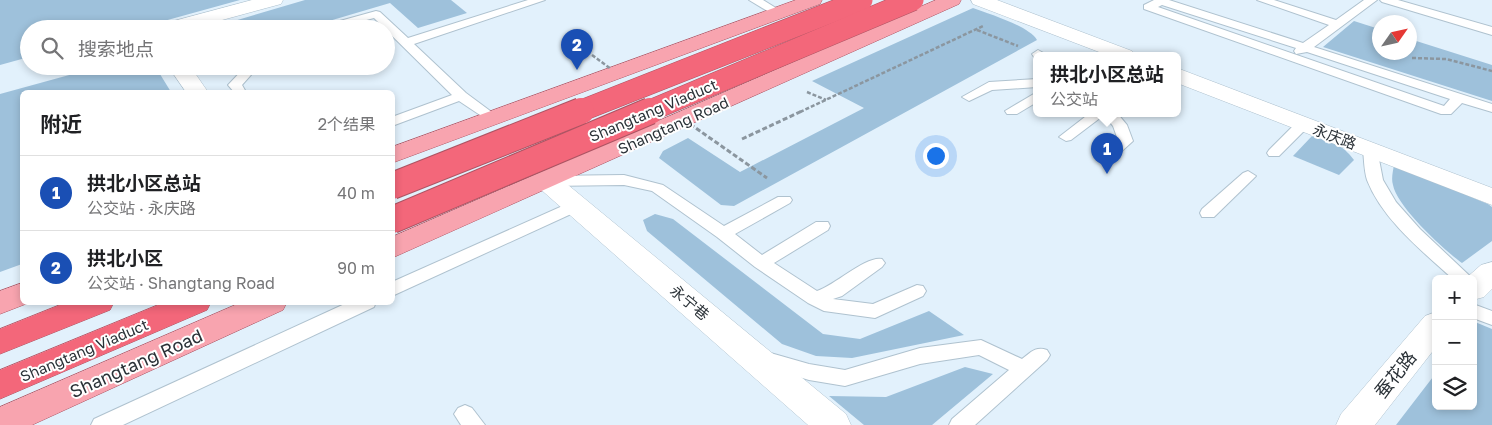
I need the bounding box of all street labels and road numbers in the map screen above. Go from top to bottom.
street label: Shangtang Viaduct [586,75,720,145]
street label: Shangtang Road [615,93,731,157]
street label: 永庆路 [1311,120,1359,152]
street label: 永宁巷 [667,281,713,323]
street label: Shangtang Viaduct [17,315,151,385]
street label: Shangtang Road [66,324,206,402]
street label: 蚕花路 [1369,346,1421,402]

